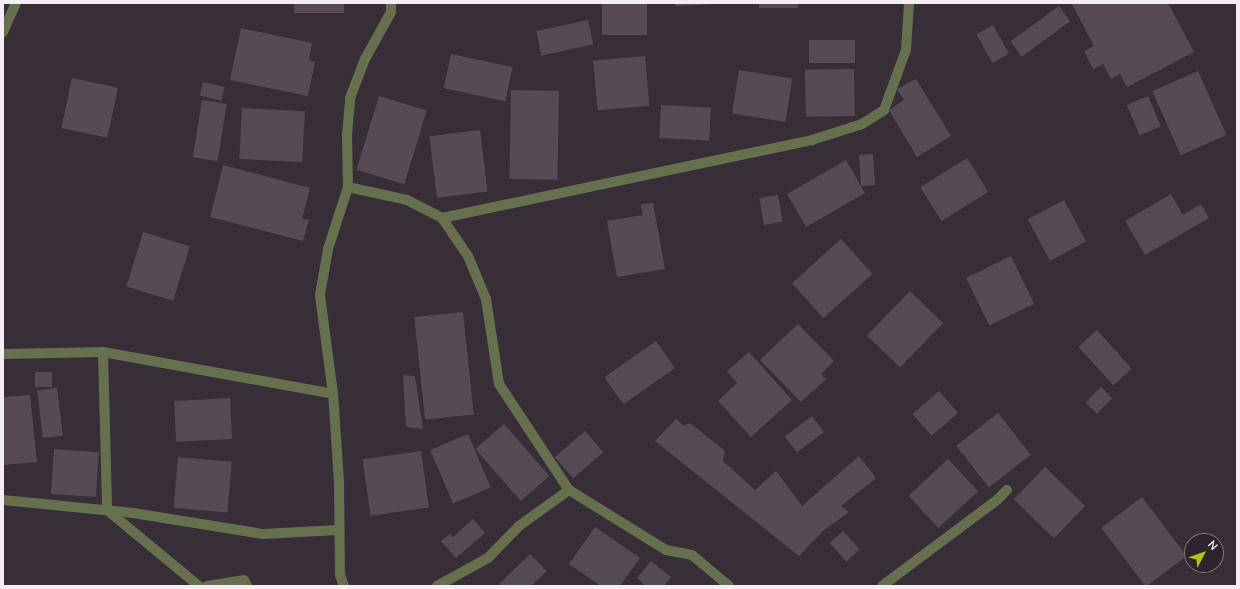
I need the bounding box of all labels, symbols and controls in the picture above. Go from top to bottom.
north arrow [1184,533,1224,573]
text: N [1204,537,1221,553]

